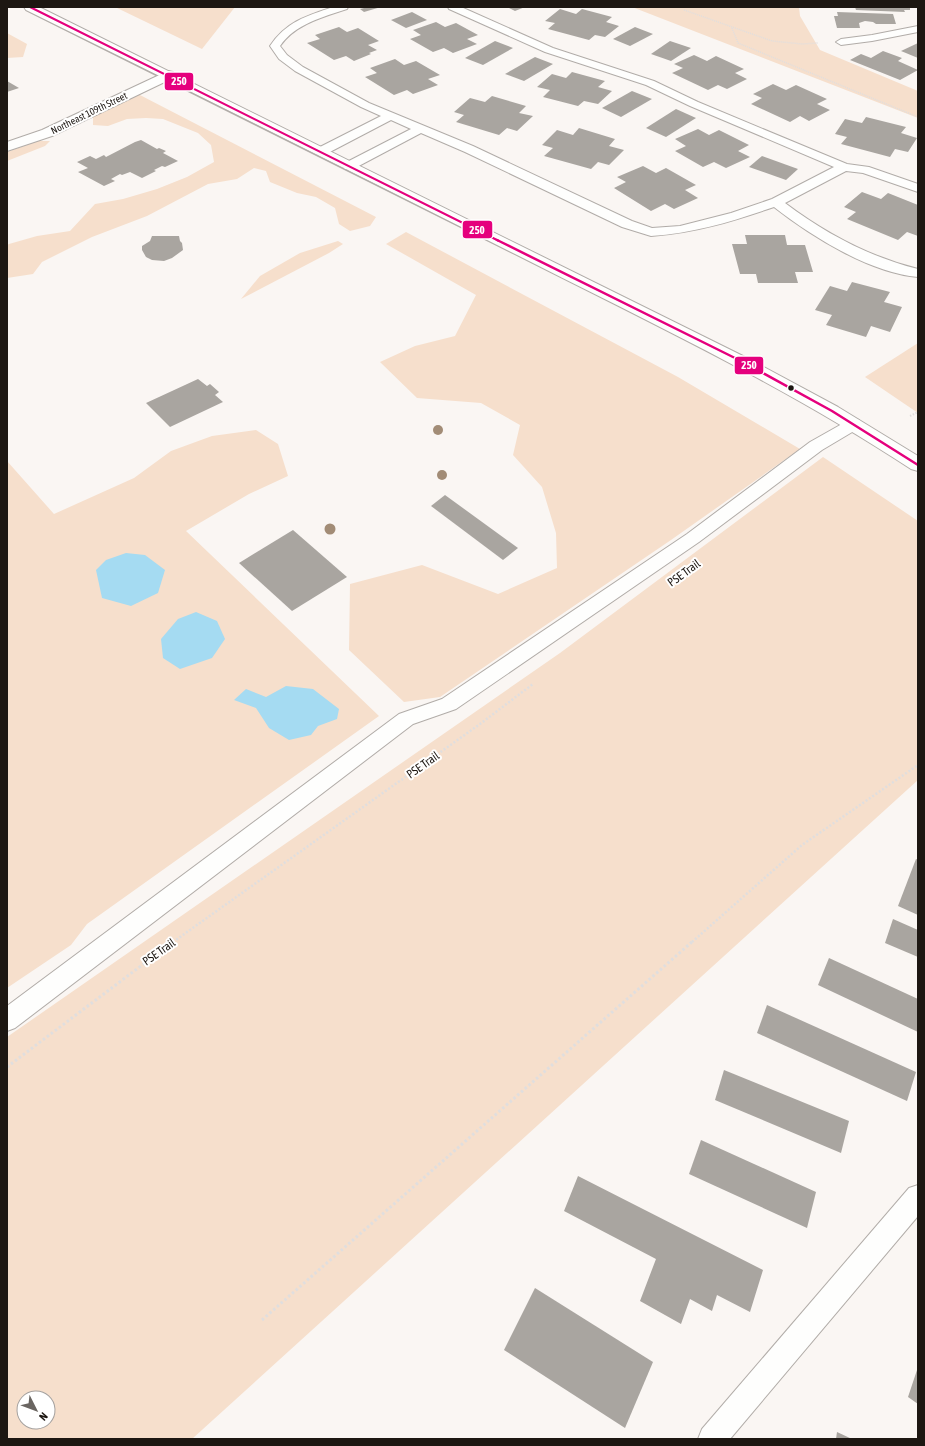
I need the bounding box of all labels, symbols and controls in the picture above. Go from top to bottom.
line badge: 250 [164,72,194,91]
text: 250 [171,75,187,87]
street label: Northeast 109th Street [49,90,129,136]
line badge: 250 [462,220,493,239]
text: 250 [469,224,485,236]
line badge: 250 [734,356,764,375]
text: 250 [741,359,757,371]
unlabelled marker [786,383,796,393]
street label: PSE Trail [665,556,704,590]
street label: PSE Trail [404,748,443,781]
street label: PSE Trail [140,935,179,968]
north arrow [16,1390,56,1430]
text: N [37,1410,50,1423]

